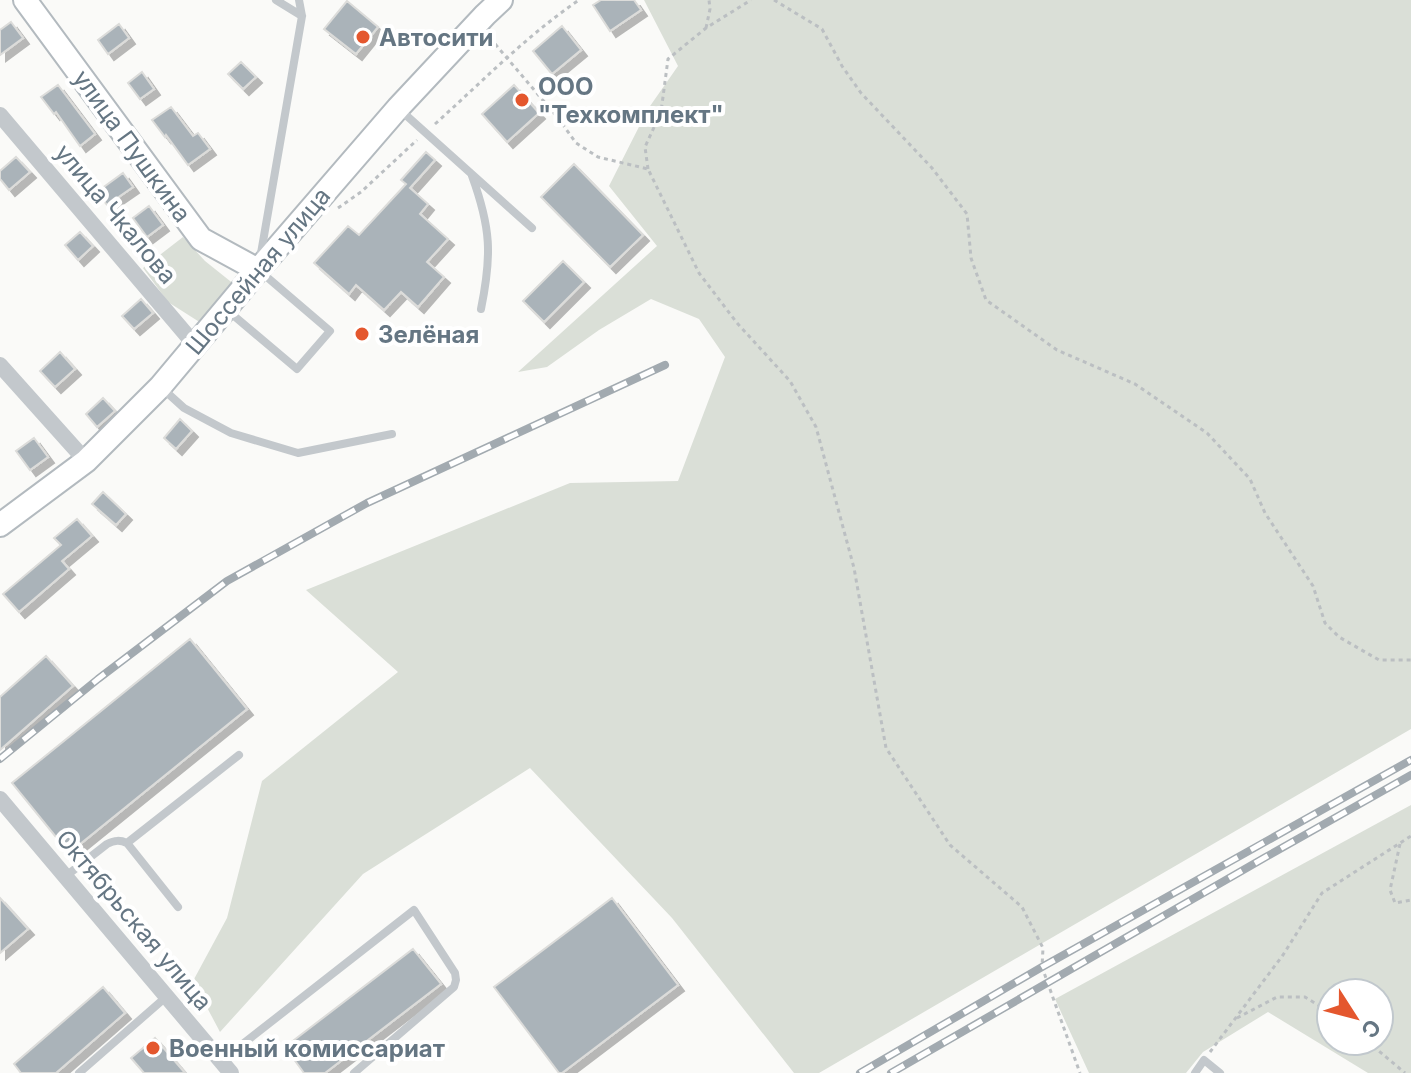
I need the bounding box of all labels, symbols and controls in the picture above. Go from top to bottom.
place label: Автосити [379,23,494,52]
marker: Автосити [354,28,372,46]
street label: улица Пушкина [67,64,197,228]
place label: ООО "Техкомплект" [538,72,724,129]
marker: ООО "Техкомплект" [513,91,531,109]
street label: улица Чкалова [49,138,183,290]
street label: Шоссейная улица [180,182,336,360]
place label: Зелёная [378,320,479,349]
marker: Зелёная [353,325,371,343]
street label: Октябрьская улица [50,824,218,1016]
north arrow [1315,977,1395,1057]
text: С [1356,1015,1386,1043]
place label: Военный комиссариат [169,1034,445,1063]
marker: Военный комиссариат [144,1039,162,1057]

